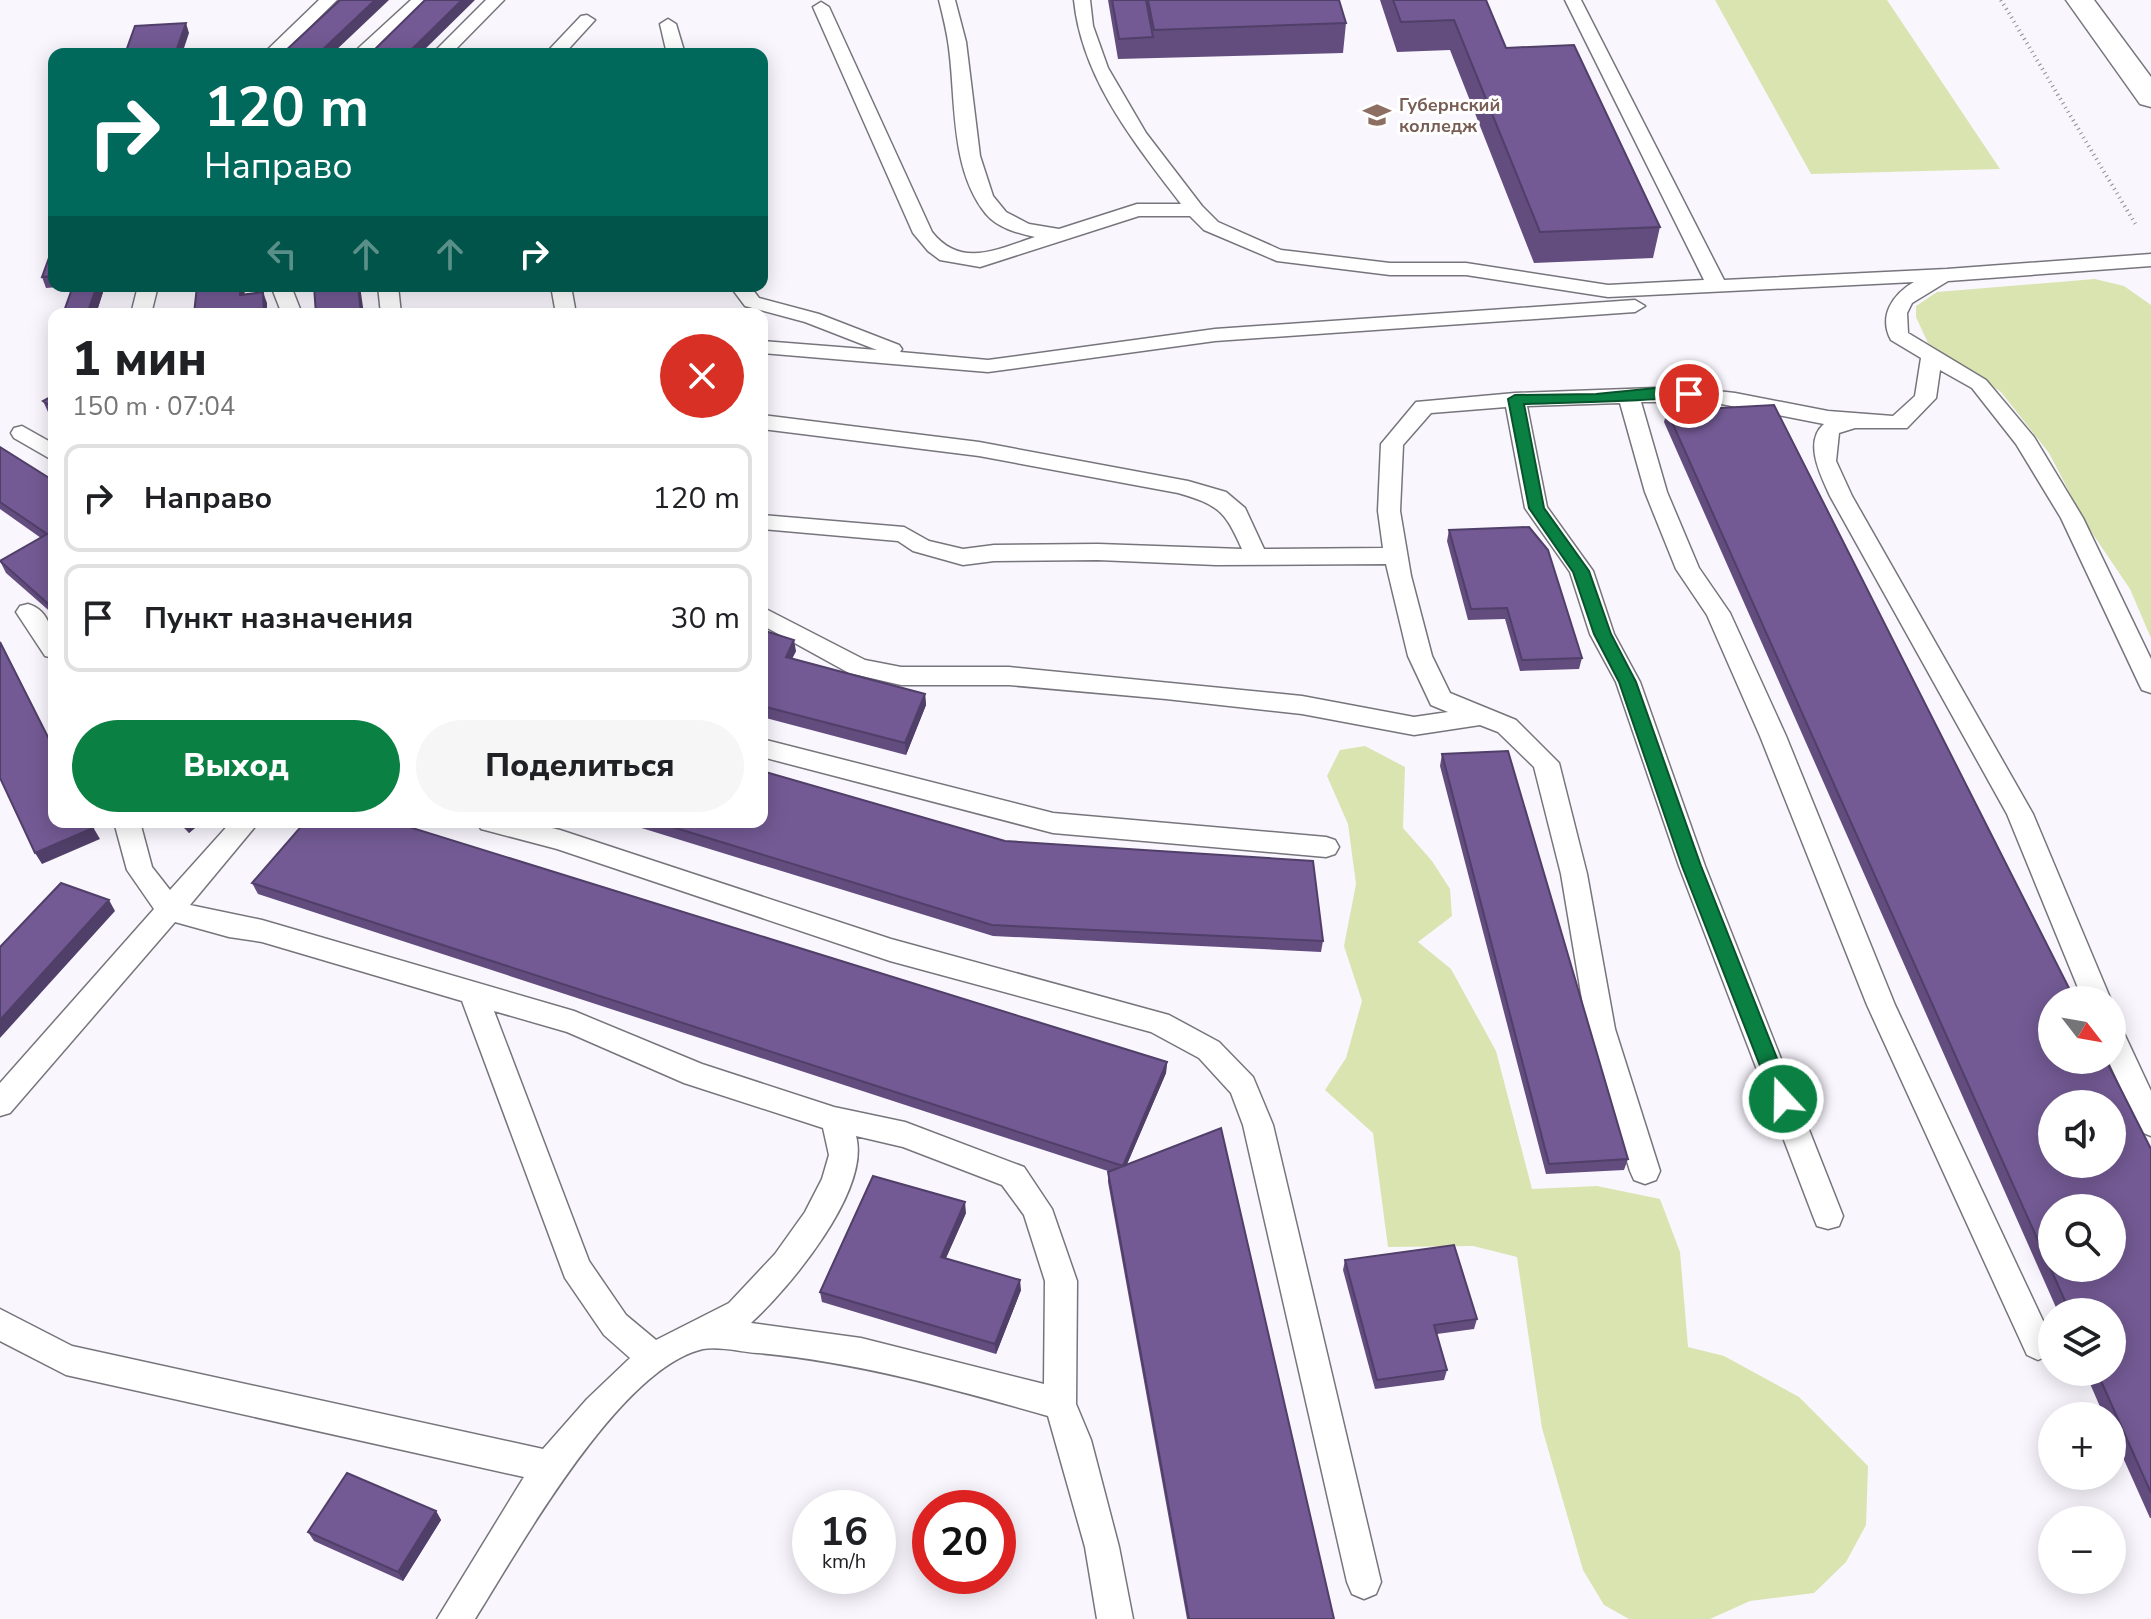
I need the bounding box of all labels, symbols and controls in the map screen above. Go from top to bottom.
text: 120 m [204,69,369,146]
icon: right [72,80,176,184]
place label: Губернский колледж [1399,93,1500,138]
school or university icon: Губернский колледж [1362,100,1392,130]
text: Направо [204,142,353,191]
icon: left [260,232,304,276]
icon: ahead [344,232,388,276]
icon: ahead [428,232,472,276]
icon: right [512,232,556,276]
text: 1 мин [72,326,207,392]
button: close [660,334,744,418]
pin [1655,360,1723,428]
icon: arrive [1667,372,1711,416]
text: 150 m · 07:04 [72,389,235,424]
icon: right [76,476,120,520]
text: Направо [144,478,272,519]
text: 120 m [653,478,740,519]
icon: arrive [76,596,120,640]
text: Пункт назначения [144,598,413,639]
text: 30 m [671,598,740,639]
button: Выход [72,720,400,812]
button: Поделиться [416,720,744,812]
north arrow [2038,986,2126,1074]
map controls [2038,986,2126,1594]
position arrow [1741,1057,1825,1141]
button: sound [2038,1090,2126,1178]
button: search [2038,1194,2126,1282]
button: layers [2038,1298,2126,1386]
button: + [2038,1402,2126,1490]
speed limit sign: 20 [912,1490,1016,1594]
text: 16 [820,1505,868,1559]
button: − [2038,1506,2126,1594]
text: km/h [822,1548,866,1575]

